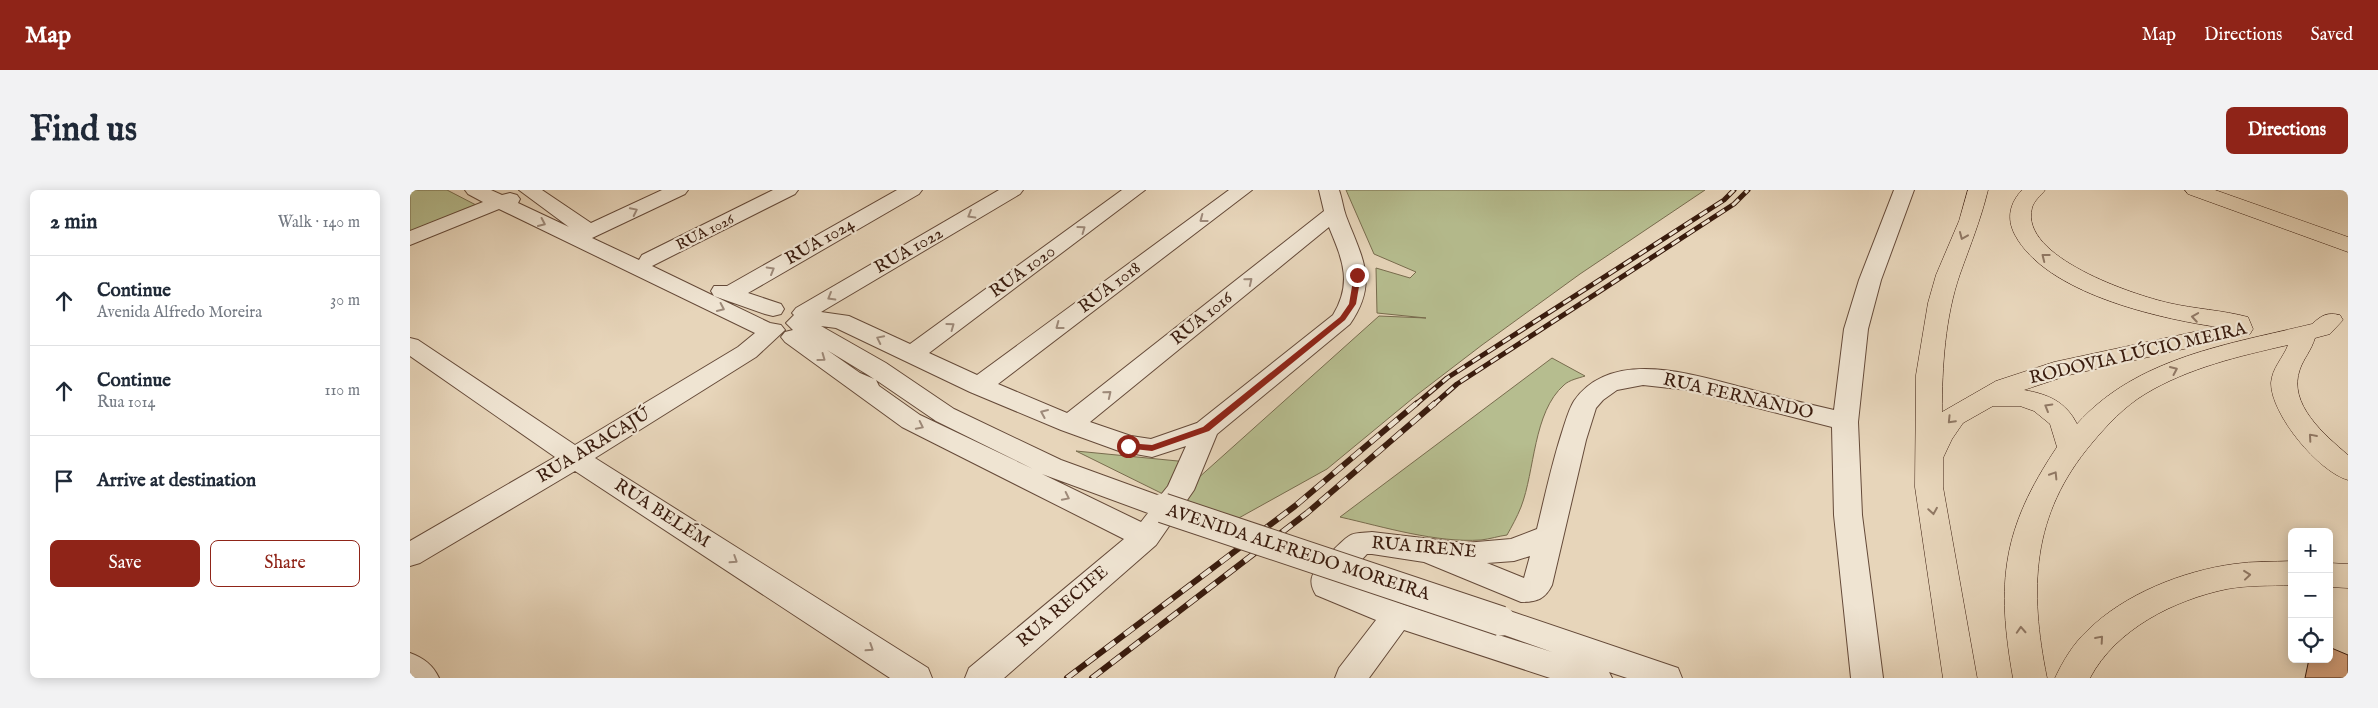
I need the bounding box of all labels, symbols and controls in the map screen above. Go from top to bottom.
text: Map [25,20,71,51]
text: Map [2142,24,2176,47]
text: Directions [2204,24,2282,47]
text: Saved [2310,24,2353,47]
button: Directions [2226,107,2348,154]
text: Find us [30,108,137,153]
one-way arrow [629,207,638,217]
one-way arrow [968,208,977,218]
text: 2 min [50,209,97,236]
street label: RUA 1026 [673,209,738,255]
text: Walk · 140 m [278,213,360,233]
street label: RUA 1024 [781,213,859,271]
one-way arrow [1199,213,1209,222]
one-way arrow [537,217,546,227]
street label: RUA 1022 [870,222,948,280]
one-way arrow [1076,226,1086,235]
one-way arrow [1959,231,1970,240]
street label: RUA 1020 [985,240,1061,304]
one-way arrow [2042,253,2051,262]
street label: RUA 1018 [1074,257,1146,319]
route end [1346,264,1369,287]
one-way arrow [766,267,775,277]
text: Continue [97,279,171,303]
one-way arrow [1243,279,1252,287]
icon: ahead [50,287,78,315]
street label: RUA 1016 [1166,287,1238,351]
text: 30 m [330,291,360,311]
one-way arrow [828,291,837,301]
one-way arrow [716,301,725,312]
text: Avenida Alfredo Moreira [97,303,262,323]
one-way arrow [2190,312,2199,322]
street label: RODOVIA LÚCIO MEIRA [2027,317,2250,390]
one-way arrow [1056,321,1065,329]
one-way arrow [945,323,954,331]
one-way arrow [877,335,886,345]
one-way arrow [816,352,826,361]
one-way arrow [2169,366,2178,377]
text: Continue [97,369,171,393]
street label: RUA FERNANDO [1661,369,1815,425]
icon: ahead [50,377,78,405]
text: 110 m [324,381,360,401]
one-way arrow [1103,390,1112,399]
text: Rua 1014 [97,393,155,413]
street label: RUA ARACAJÚ [533,402,656,489]
one-way arrow [2044,403,2053,413]
one-way arrow [1040,409,1049,420]
one-way arrow [1948,415,1957,424]
one-way arrow [915,419,924,430]
one-way arrow [2309,434,2318,443]
route start [1117,435,1140,458]
icon: arrive [50,467,78,495]
text: Arrive at destination [97,469,256,493]
one-way arrow [2047,471,2057,480]
street label: RUA BELÉM [610,473,716,554]
one-way arrow [1061,491,1070,502]
street label: AVENIDA ALFREDO MOREIRA [1162,499,1434,607]
one-way arrow [1928,506,1938,515]
map controls [2288,528,2333,663]
button: + [2288,528,2333,573]
street label: RUA IRENE [1370,532,1478,564]
button: Save [50,540,200,587]
button: Share [210,540,360,587]
one-way arrow [728,554,738,563]
street label: RUA RECIFE [1012,561,1114,653]
one-way arrow [2243,570,2251,581]
button: − [2288,573,2333,618]
button: locate [2288,618,2333,663]
one-way arrow [2015,626,2026,634]
one-way arrow [2095,635,2104,644]
one-way arrow [865,642,874,652]

